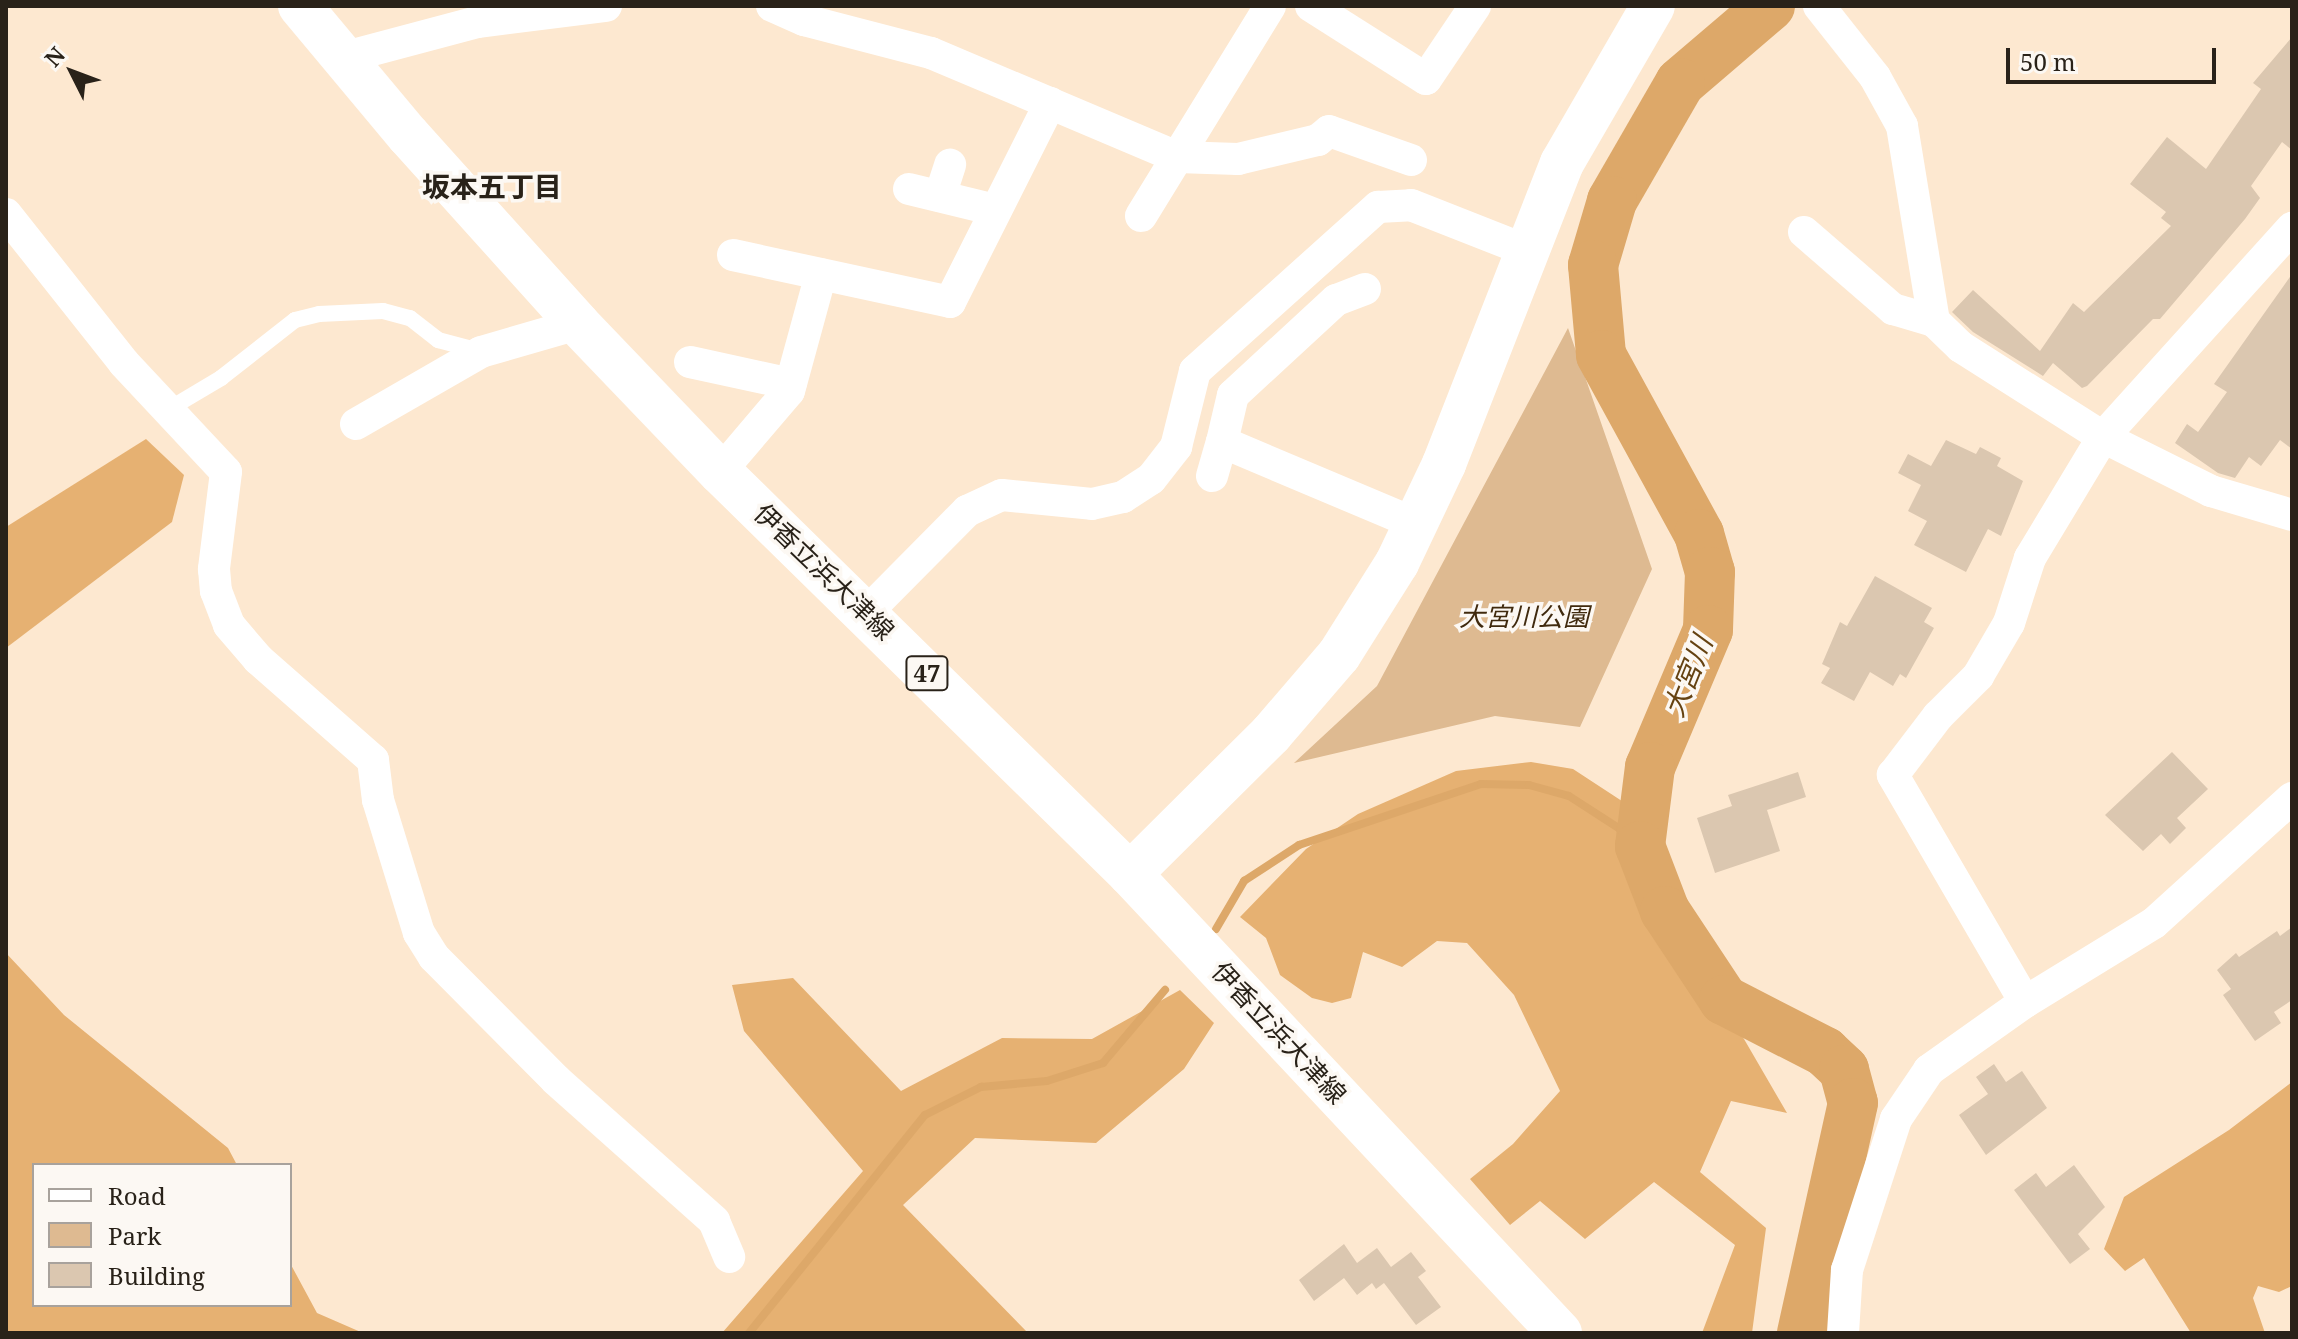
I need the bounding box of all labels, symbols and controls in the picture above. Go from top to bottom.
north arrow [32,32,112,112]
scale bar [2010,32,2220,82]
text: N [37,39,71,72]
text: 50 m [2020,45,2076,78]
district label: 坂本五丁目 [422,169,562,203]
street label: 伊香立浜大津線 [748,498,900,646]
park label: 大宮川公園 [1459,601,1589,633]
water label: 大宮川 [1656,631,1718,721]
road number: 47 [905,653,949,693]
street label: 伊香立浜大津線 [1206,956,1352,1110]
legend [32,1163,292,1307]
text: Road [108,1179,166,1212]
text: Park [108,1219,161,1252]
text: Building [108,1259,205,1292]

